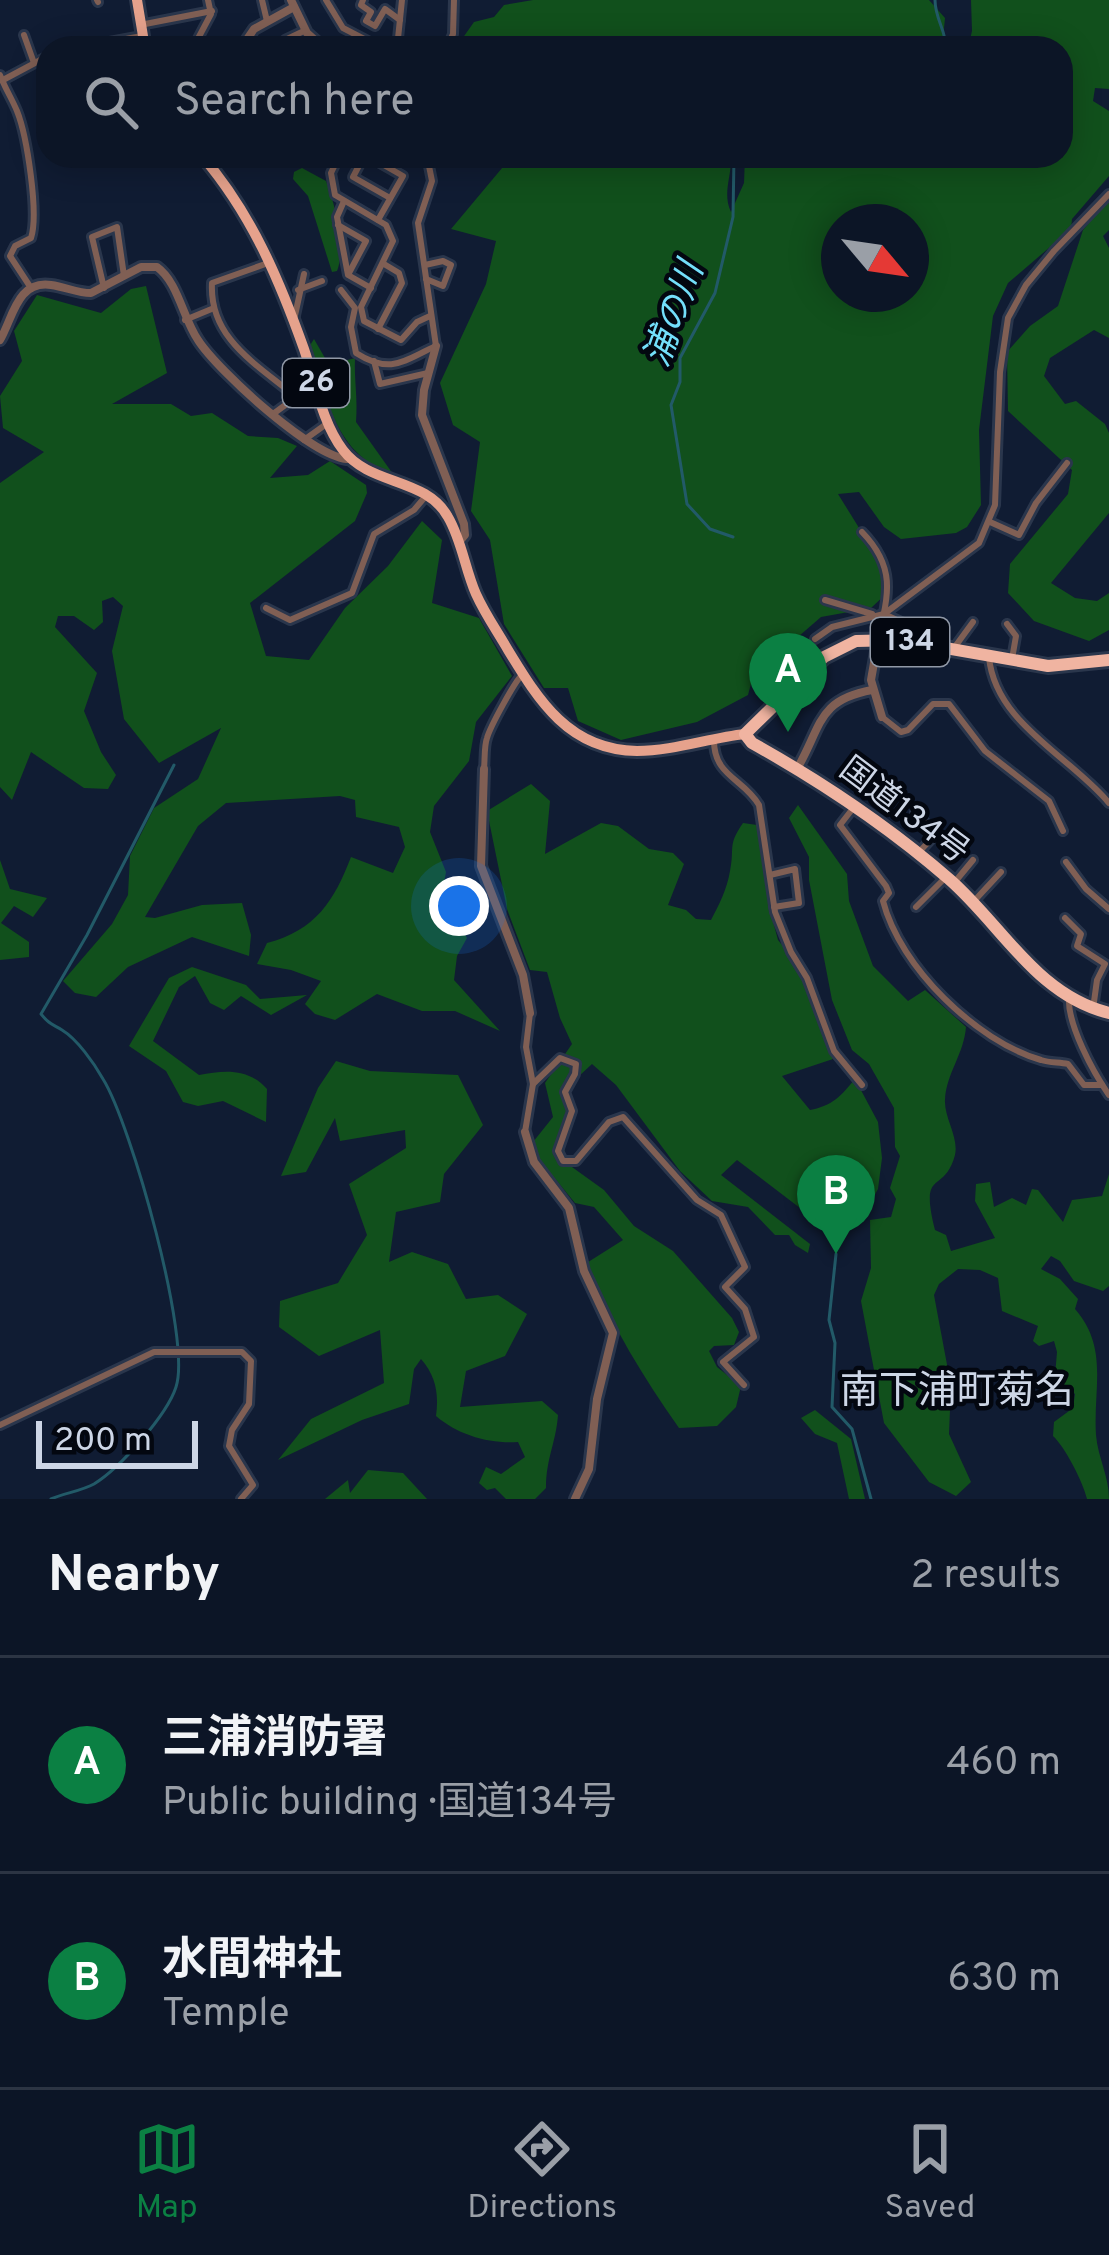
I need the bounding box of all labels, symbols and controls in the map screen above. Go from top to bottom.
search box [36,36,1073,168]
icon: search [78,69,144,135]
text: Search here [174,74,414,131]
north arrow [821,204,929,312]
water label: 浦の川 [636,253,717,374]
road number: 26 [283,359,349,407]
road number: 134 [871,618,949,666]
pin: A [749,633,827,732]
street label: 国道134号 [830,750,976,874]
your location [429,876,489,936]
pin: B [797,1155,875,1254]
district label: 南下浦町菊名 [840,1369,1074,1418]
scale bar [36,1415,198,1468]
text: 200 m [54,1421,152,1463]
text: Nearby [48,1545,220,1610]
text: 2 results [910,1553,1061,1602]
text: 三浦消防署 [162,1712,387,1769]
text: A [73,1740,101,1789]
text: 460 m [946,1740,1061,1789]
text: Public building · 国道134号 [162,1780,617,1829]
text: 水間神社 [162,1934,342,1991]
text: B [74,1956,100,2005]
text: 630 m [947,1956,1061,2005]
text: Temple [162,1991,289,2040]
tab: Map [134,2116,200,2230]
tab: Directions [467,2116,617,2230]
tab: Saved [885,2116,975,2230]

